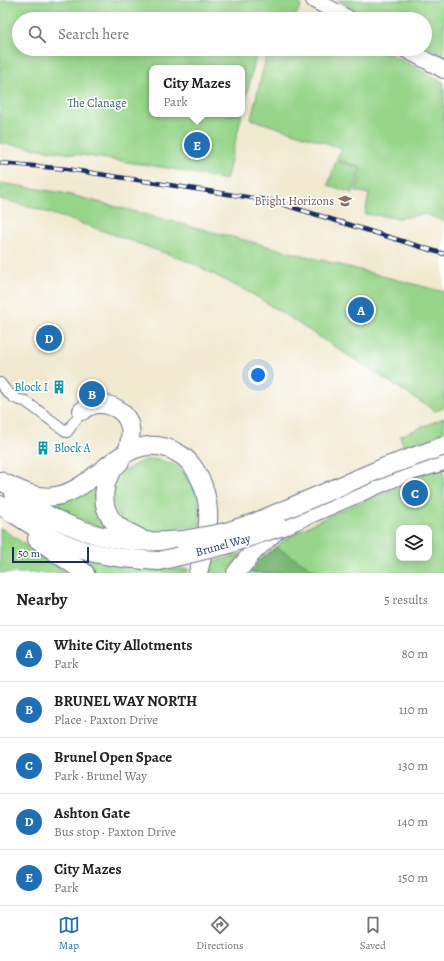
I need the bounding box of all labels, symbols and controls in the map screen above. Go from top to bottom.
search box [12,12,432,56]
icon: search [26,23,48,45]
text: Search here [58,24,129,44]
popup [149,65,245,117]
text: City Mazes [163,73,231,93]
text: Park [163,93,188,110]
park label: The Clanage [67,95,127,111]
pin: E [184,130,210,160]
place label: Bright Horizons [255,193,334,209]
school or university icon: Bright Horizons [337,193,353,209]
pin: A [348,295,374,325]
pin: D [36,323,62,353]
your location [248,365,268,385]
place label: Block I [14,379,48,395]
building icon: Block I [51,379,67,395]
pin: B [79,379,105,409]
building icon: Block A [35,440,51,456]
place label: Block A [54,440,91,456]
pin: C [402,478,428,508]
map controls [396,525,432,561]
button: layers [396,525,432,561]
street label: Brunel Way [194,530,253,560]
scale bar [12,545,89,564]
text: 50 m [18,546,40,561]
text: Nearby [16,588,67,611]
text: 5 results [384,591,428,608]
text: White City Allotments [54,635,192,655]
text: A [25,645,33,662]
text: 80 m [401,645,428,662]
text: Park [54,655,78,672]
text: BRUNEL WAY NORTH [54,691,197,711]
text: B [25,701,33,718]
text: 110 m [399,701,428,718]
text: Place · Paxton Drive [54,711,158,728]
text: Brunel Open Space [54,747,172,767]
text: C [25,757,33,774]
text: 130 m [398,757,428,774]
text: Park · Brunel Way [54,767,147,784]
text: Ashton Gate [54,803,130,823]
text: D [24,813,34,830]
text: 140 m [397,813,428,830]
text: Bus stop · Paxton Drive [54,823,176,840]
text: City Mazes [54,859,122,879]
text: E [25,869,33,886]
text: 150 m [398,869,428,886]
text: Park [54,879,78,896]
tab: Map [58,914,80,953]
tab: Directions [196,914,244,953]
tab: Saved [360,914,386,953]

